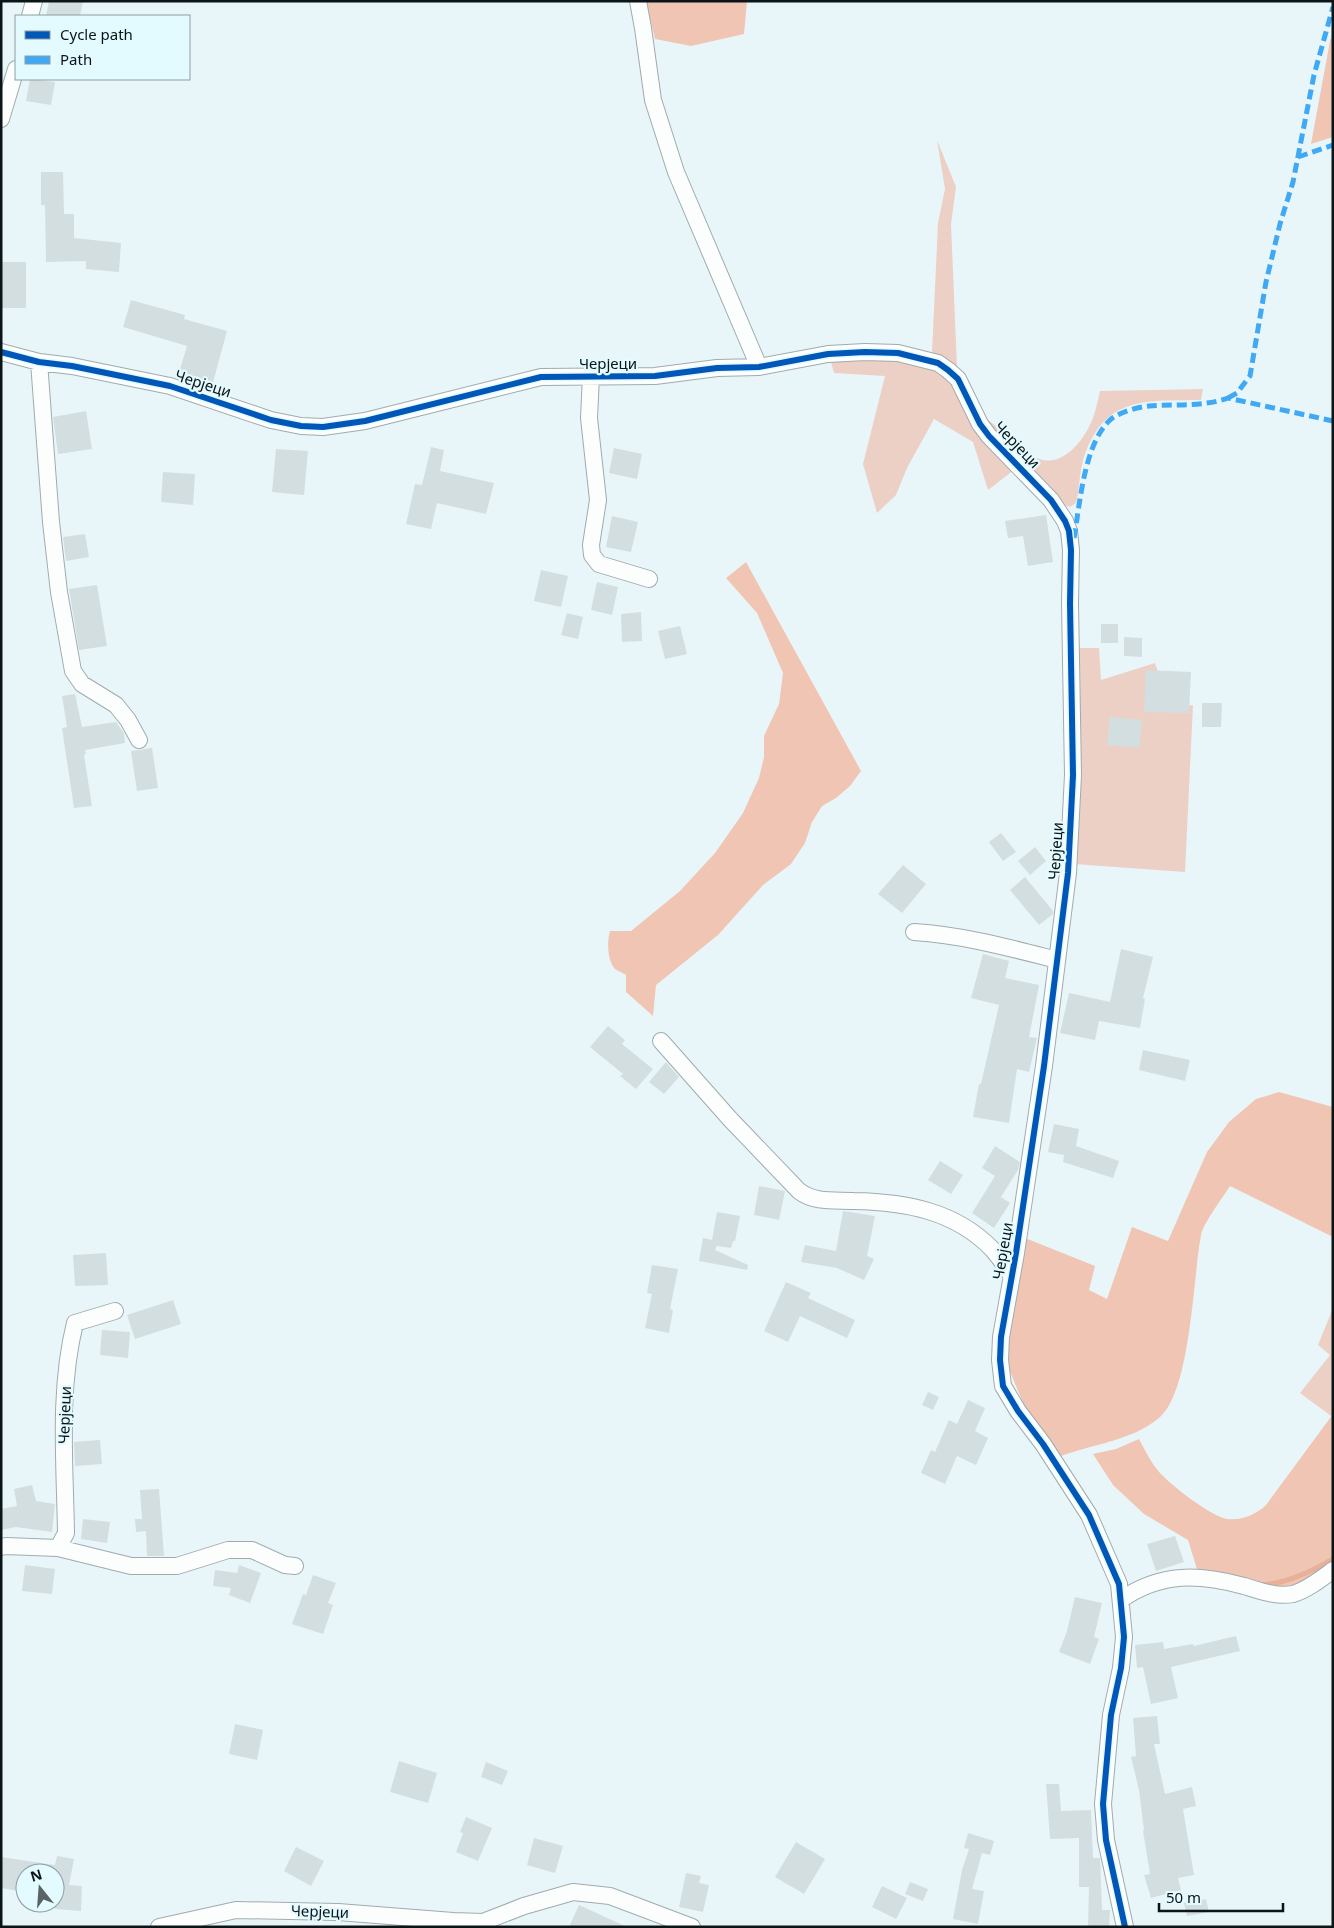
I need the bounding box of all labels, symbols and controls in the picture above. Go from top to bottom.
legend [15,15,190,80]
text: Cycle path [60,24,133,44]
text: Path [60,49,92,69]
street label: Черјеци [579,353,637,373]
street label: Черјеци [173,365,234,402]
street label: Черјеци [990,416,1045,472]
street label: Черјеци [1043,821,1067,881]
street label: Черјеци [987,1220,1017,1281]
street label: Черјеци [53,1386,75,1444]
north arrow [15,1863,65,1913]
text: N [28,1864,44,1886]
scale bar [1159,1880,1283,1912]
text: 50 m [1166,1887,1201,1907]
street label: Черјеци [291,1900,349,1922]

